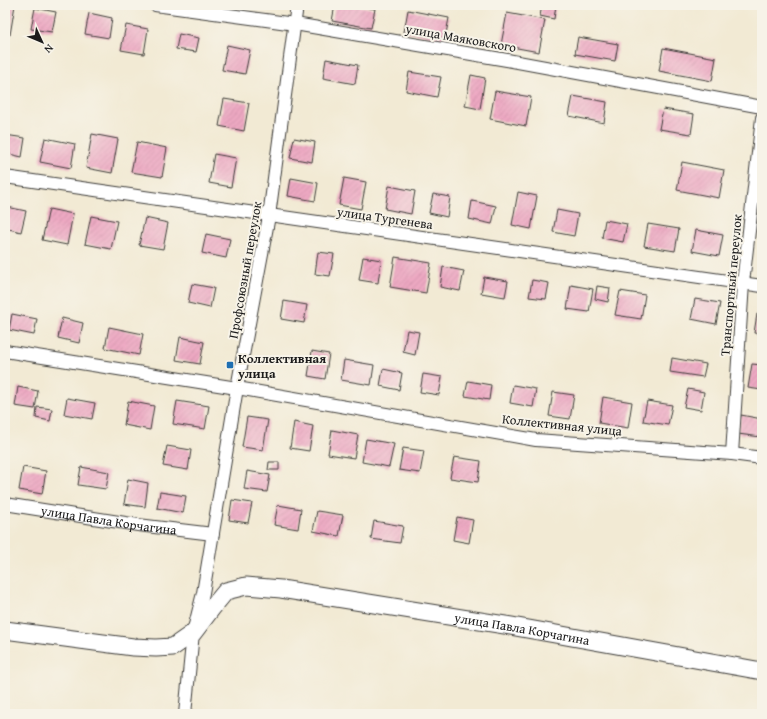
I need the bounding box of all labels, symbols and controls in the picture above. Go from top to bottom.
street label: улица Маяковского [403,19,518,57]
north arrow [22,22,62,62]
text: N [40,41,58,58]
street label: Профсоюзный переулок [224,200,266,340]
street label: улица Тургенева [335,202,435,234]
street label: Транспортный переулок [715,213,747,357]
place label: Коллективная улица [237,349,326,383]
marker: Коллективная улица [225,360,235,370]
street label: Коллективная улица [501,409,624,441]
street label: улица Павла Корчагина [39,500,178,539]
street label: улица Павла Корчагина [452,607,592,650]

